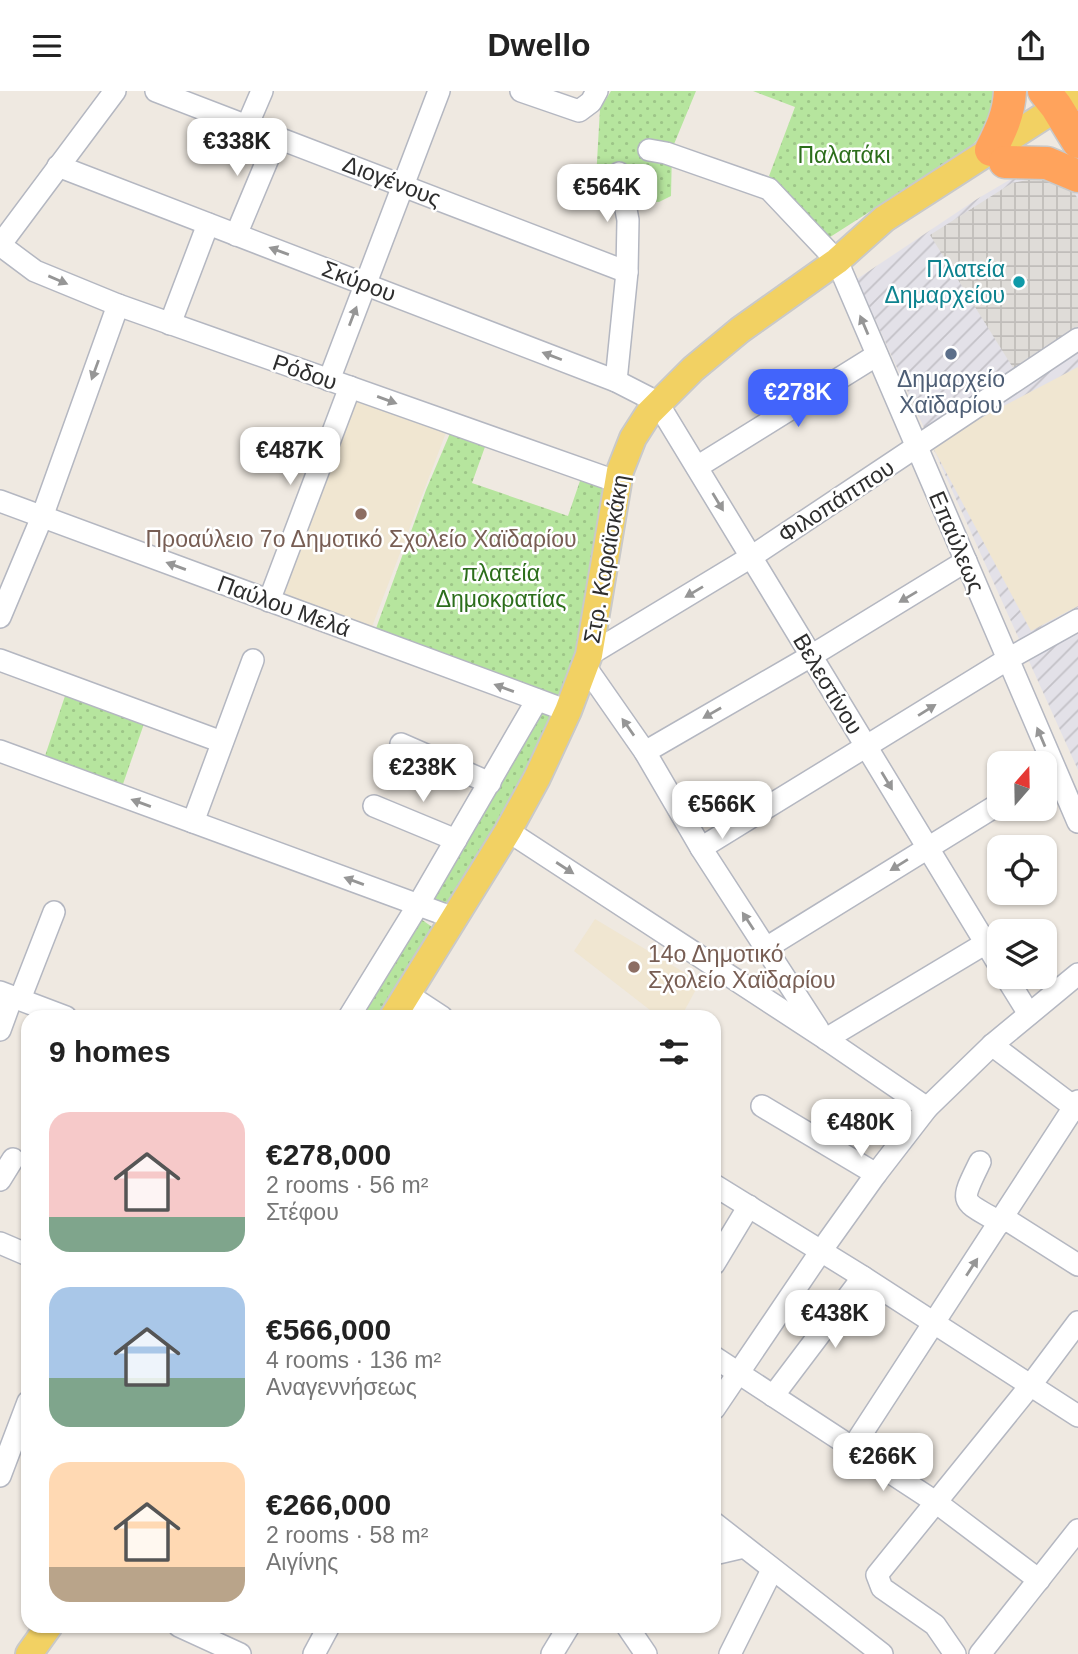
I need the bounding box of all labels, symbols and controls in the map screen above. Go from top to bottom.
icon: menu [28,27,66,65]
text: Dwello [487,27,591,63]
icon: share [1012,27,1050,65]
pin: €338K [188,119,286,178]
text: €338K [203,128,271,154]
park label: Παλατάκι [797,142,891,168]
street label: Διογένους [339,150,445,212]
pin: €564K [558,165,656,224]
text: €564K [573,174,641,200]
one-way arrow [268,246,289,257]
street label: Σκύρου [319,255,399,307]
place label: Πλατεία Δημαρχείου [884,256,1005,308]
one-way arrow [48,274,68,286]
marker: Πλατεία Δημαρχείου [1011,274,1027,290]
one-way arrow [348,306,359,327]
one-way arrow [858,315,870,335]
marker: Δημαρχείο Χαϊδαρίου [943,346,959,362]
street label: Ρόδου [269,349,341,395]
one-way arrow [542,351,563,362]
one-way arrow [89,359,100,380]
place label: Δημαρχείο Χαϊδαρίου [897,366,1005,418]
pin: €278K [749,369,847,429]
text: €278K [764,379,832,405]
one-way arrow [376,395,397,406]
pin: €487K [241,427,339,487]
text: €487K [256,437,324,463]
street label: Φιλοπάππου [773,454,899,548]
street label: Στρ. Καραϊσκάκη [578,473,634,645]
street label: Επαύλεως [924,487,990,597]
one-way arrow [712,493,724,512]
marker: Προαύλειο 7ο Δημοτικό Σχολείο Χαϊδαρίου [353,506,369,522]
place label: Προαύλειο 7ο Δημοτικό Σχολείο Χαϊδαρίου [145,526,577,552]
park label: πλατεία Δημοκρατίας [436,560,566,612]
one-way arrow [165,561,186,572]
street label: Παύλου Μελά [214,570,354,642]
one-way arrow [684,586,703,598]
one-way arrow [898,591,917,603]
street label: Βελεστίνου [788,629,868,739]
one-way arrow [494,682,515,693]
one-way arrow [917,703,936,716]
one-way arrow [703,707,722,719]
one-way arrow [622,718,635,737]
one-way arrow [1035,726,1046,747]
pin: €238K [374,745,472,804]
north arrow [987,751,1057,821]
map controls [987,751,1057,989]
text: €238K [389,754,457,780]
one-way arrow [881,771,893,790]
pin: €566K [673,781,771,841]
text: €566K [688,791,756,817]
one-way arrow [130,797,151,808]
button: locate [987,835,1057,905]
one-way arrow [889,859,909,872]
one-way arrow [556,862,575,875]
one-way arrow [344,876,365,887]
one-way arrow [742,911,755,930]
button: layers [987,919,1057,989]
place label: 14ο Δημοτικό Σχολείο Χαϊδαρίου [648,941,835,993]
marker: 14ο Δημοτικό Σχολείο Χαϊδαρίου [626,959,642,975]
icon: filters [655,1033,693,1071]
text: 9 homes [49,1035,171,1068]
pin: €480K [812,1100,910,1159]
text: €480K [827,1109,895,1135]
text: €278,000 [266,1138,391,1171]
icon: home [105,1140,189,1224]
text: 2 rooms · 56 m² [266,1172,428,1198]
text: Στέφου [266,1199,339,1225]
one-way arrow [965,1258,979,1276]
pin: €438K [786,1291,884,1350]
text: €438K [801,1300,869,1326]
text: €566,000 [266,1313,391,1346]
icon: home [105,1315,189,1399]
text: 4 rooms · 136 m² [266,1347,441,1373]
text: Αναγεννήσεως [266,1374,417,1400]
pin: €266K [834,1433,932,1493]
text: €266K [849,1443,917,1469]
text: €266,000 [266,1488,391,1521]
icon: home [105,1490,189,1574]
text: 2 rooms · 58 m² [266,1522,428,1548]
text: Αιγίνης [266,1549,338,1575]

